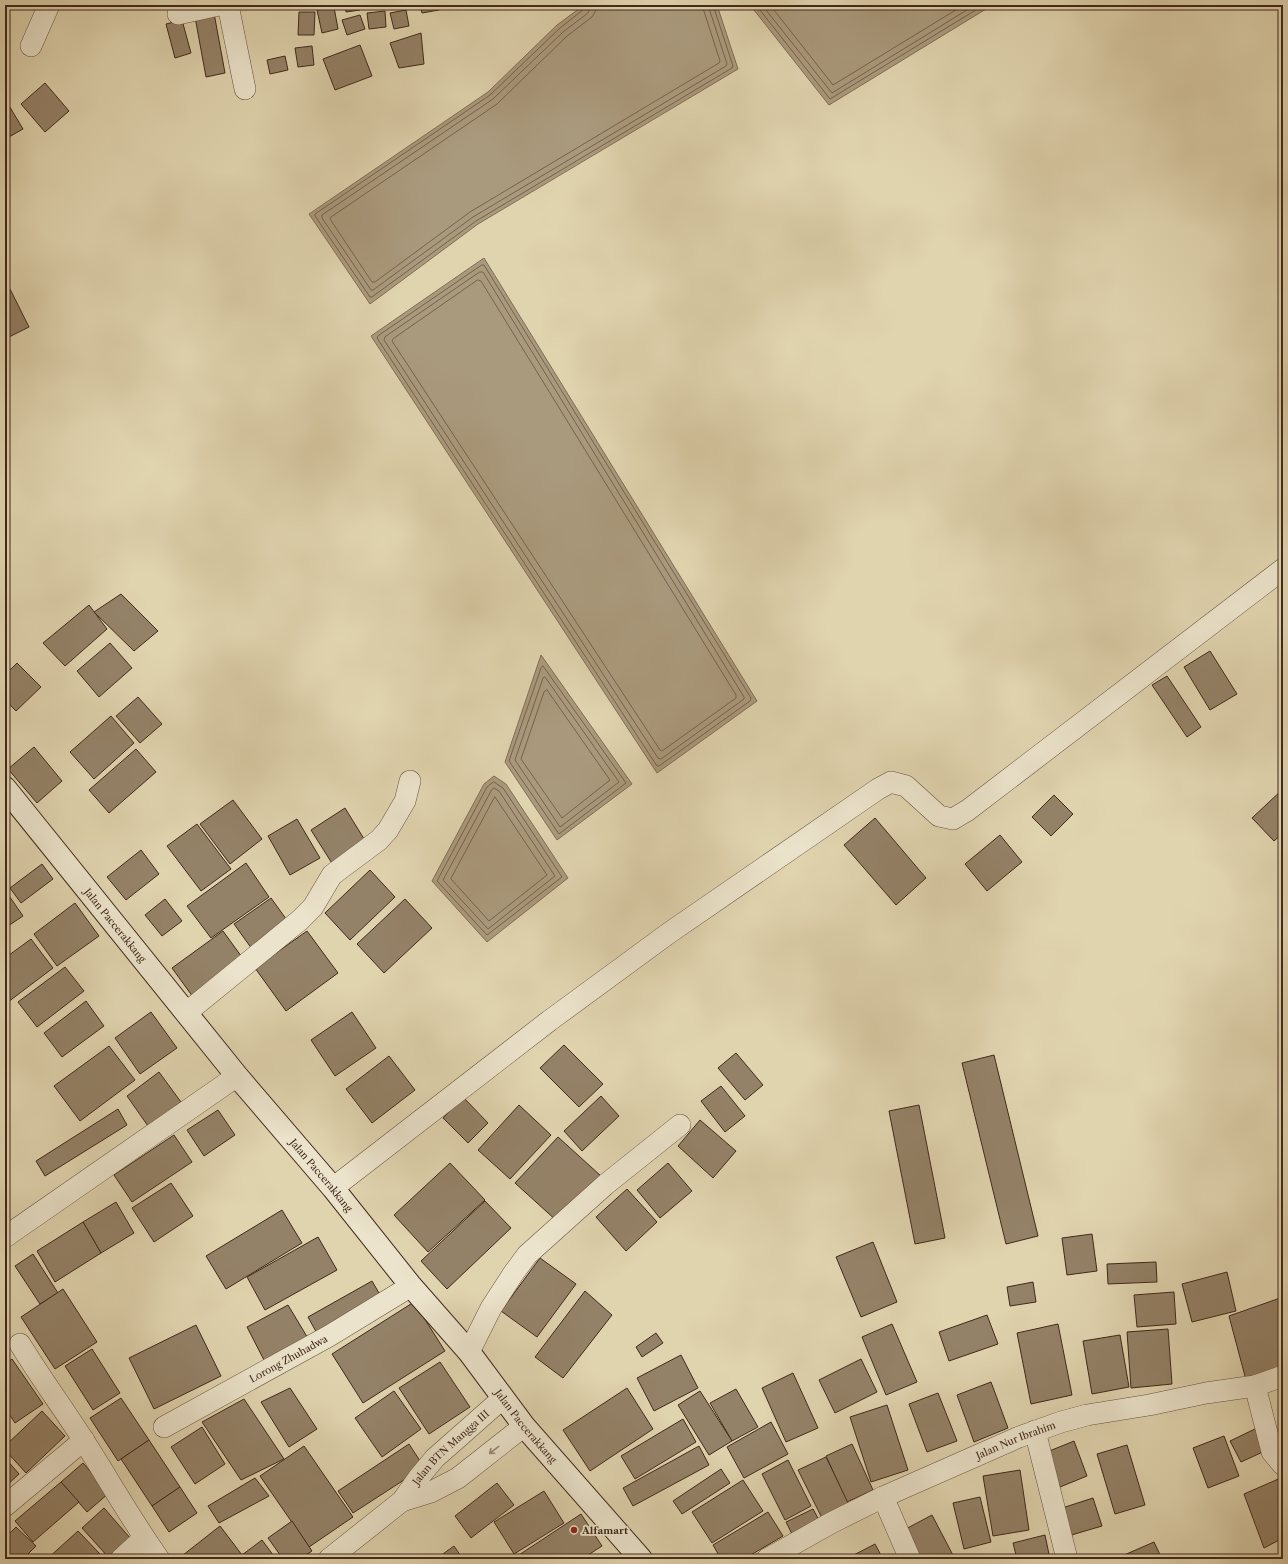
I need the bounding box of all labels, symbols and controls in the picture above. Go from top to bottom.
street label: Jalan Paccerakkang [80,884,149,966]
street label: Jalan Paccerakkang [285,1135,356,1215]
street label: Lorong Zhuhadwa [247,1332,331,1386]
street label: Jalan Paccerakkang [491,1385,560,1466]
street label: Jalan BTN Mangga III [408,1407,492,1489]
street label: Jalan Nur Ibrahim [972,1418,1058,1463]
one-way arrow [488,1446,499,1454]
place label: Alfamart [581,1524,628,1537]
marker: Alfamart [569,1525,579,1535]

